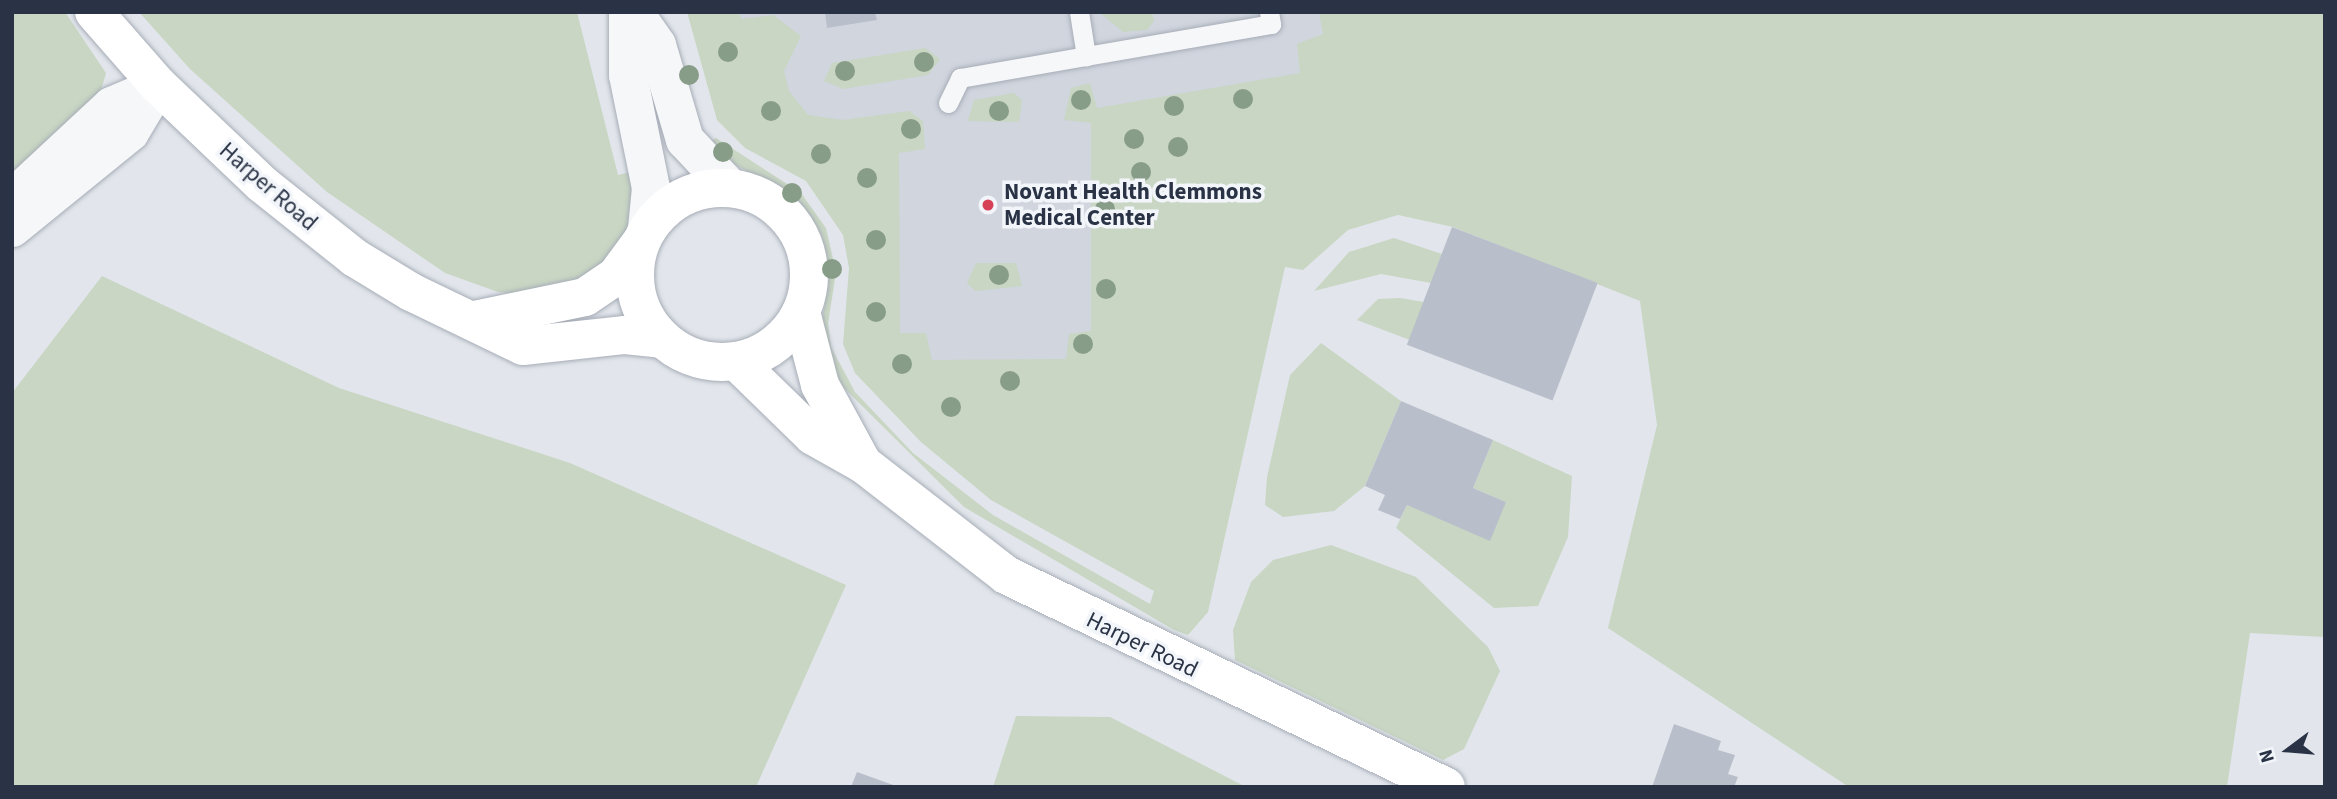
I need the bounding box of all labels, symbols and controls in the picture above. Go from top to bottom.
street label: Harper Road [213,137,323,237]
place label: Novant Health Clemmons Medical Center [1004,178,1262,232]
marker: Novant Health Clemmons Medical Center [978,195,998,215]
street label: Harper Road [1082,606,1202,684]
north arrow [2253,715,2323,785]
text: N [2253,746,2282,766]

